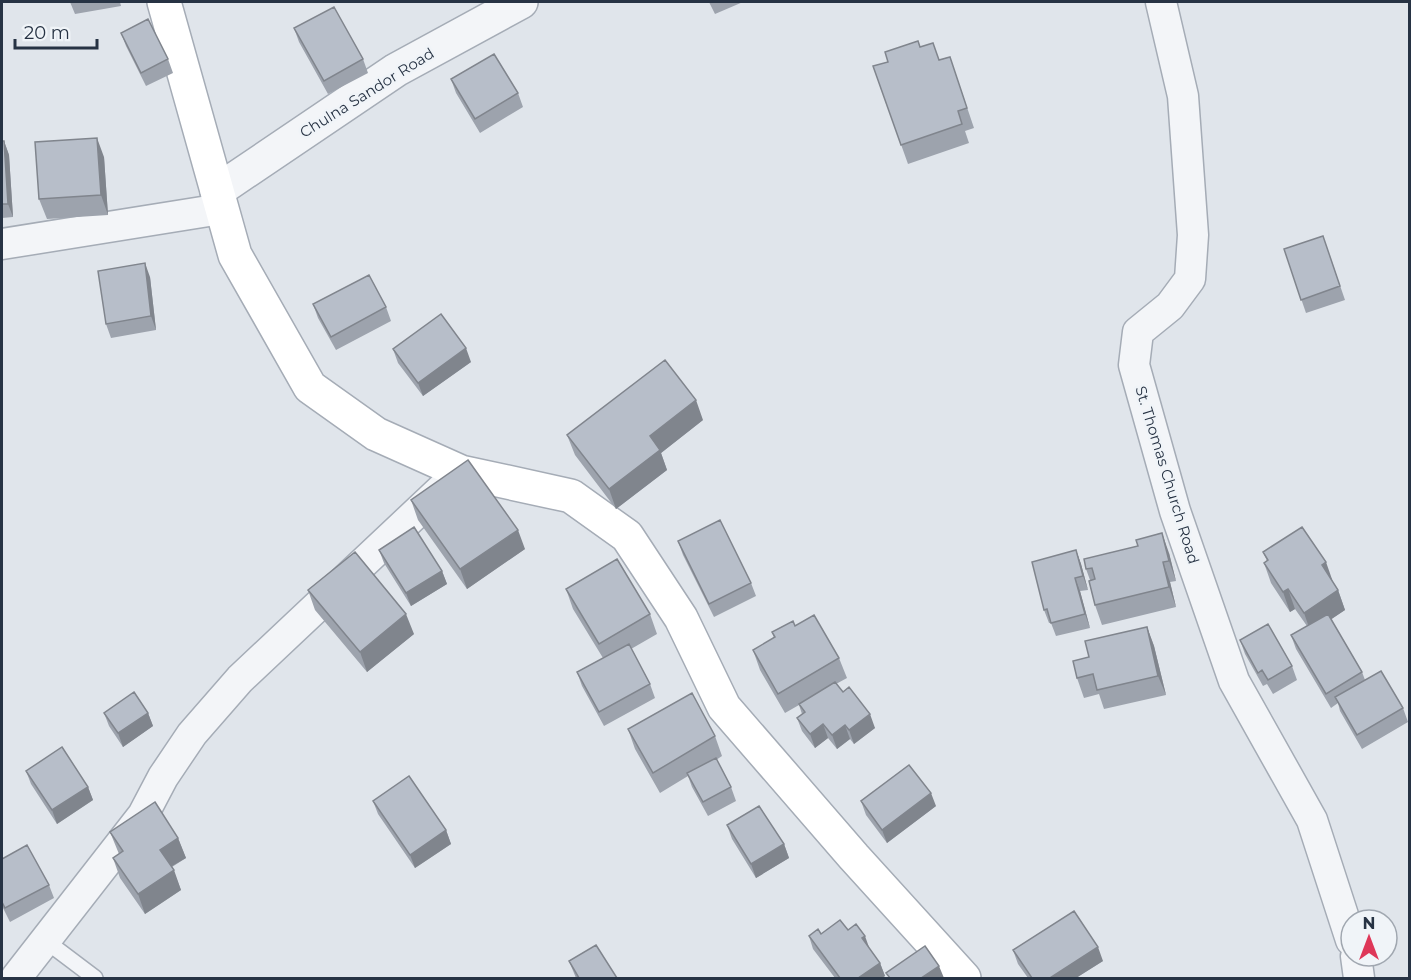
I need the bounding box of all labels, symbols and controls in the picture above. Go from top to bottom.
scale bar [15,12,98,50]
text: 20 m [24,22,70,44]
street label: Chulna Sandor Road [296,44,437,142]
street label: St. Thomas Church Road [1131,384,1204,566]
north arrow [1339,908,1399,968]
text: N [1363,914,1375,933]

